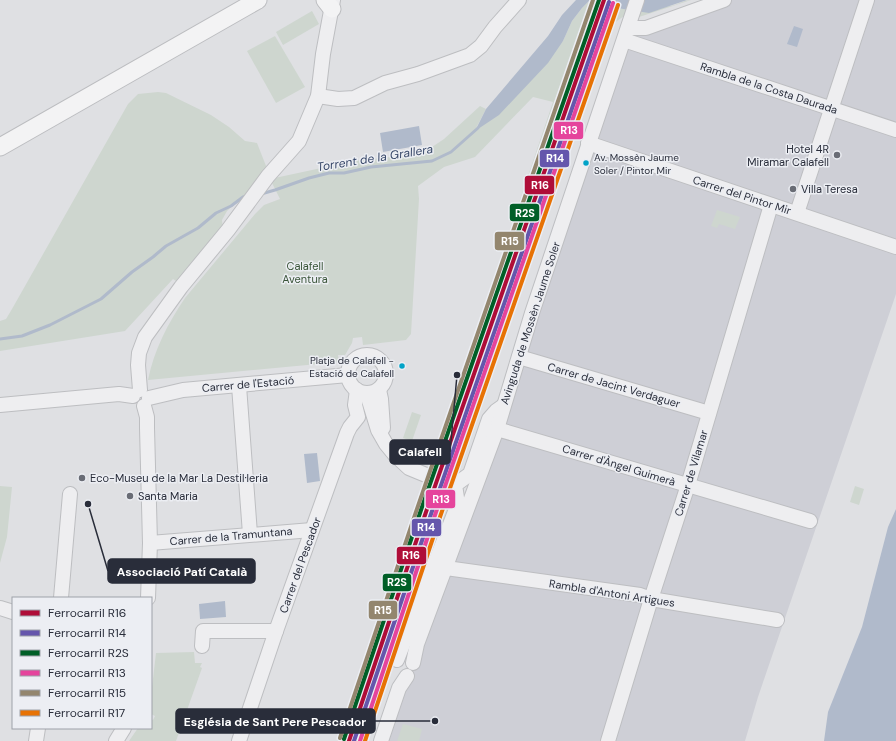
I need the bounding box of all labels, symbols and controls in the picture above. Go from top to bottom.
street label: Rambla de la Costa Daurada [699,59,839,117]
line badge: R13 [553,121,584,140]
text: R13 [560,123,578,137]
water label: Torrent de la Grallera [316,141,435,175]
place label: Hotel 4R Miramar Calafell [747,142,829,169]
line badge: R14 [539,149,570,168]
marker: Hotel 4R Miramar Calafell [832,150,842,160]
text: R14 [546,151,564,165]
place label: Av. Mossèn Jaume Soler / Pintor Mir [594,151,679,177]
marker: Av. Mossèn Jaume Soler / Pintor Mir [581,158,591,168]
street label: Carrer del Pintor Mir [691,172,793,218]
line badge: R16 [524,175,555,195]
text: R16 [531,178,549,192]
place label: Villa Teresa [801,182,858,196]
marker: Villa Teresa [788,184,798,194]
line badge: R2S [509,203,540,222]
text: R2S [515,206,535,220]
line badge: R15 [494,231,525,251]
text: R15 [501,234,519,248]
street label: Avinguda de Mossèn Jaume Soler [497,240,563,406]
park label: Calafell Aventura [282,259,328,286]
place label: Platja de Calafell - Estació de Calafell [309,354,394,380]
street label: Carrer de Jacint Verdaguer [546,359,682,411]
marker: Platja de Calafell - Estació de Calafell [397,361,407,371]
street label: Carrer de l'Estació [201,373,295,395]
street label: Carrer de Vilamar [671,428,711,518]
callout: Calafell [390,440,450,464]
street label: Carrer d'Àngel Guimerà [561,441,677,489]
text: Calafell [398,444,442,460]
place label: Eco-Museu de la Mar La Destil·leria [90,471,268,485]
marker: Eco-Museu de la Mar La Destil·leria [77,473,87,483]
place label: Santa Maria [138,489,198,503]
line badge: R13 [425,489,456,509]
marker: Santa Maria [125,491,135,501]
text: R13 [432,492,450,506]
street label: Carrer del Pescador [276,515,324,615]
line badge: R14 [411,518,442,537]
text: R14 [417,520,435,534]
street label: Carrer de la Tramuntana [169,524,293,548]
line badge: R16 [396,546,427,565]
text: R16 [402,548,420,562]
callout: Associació Patí Català [108,559,255,583]
text: Associació Patí Català [117,564,247,580]
line badge: R2S [382,573,412,592]
text: R2S [387,575,407,589]
street label: Rambla d'Antoni Artigues [548,576,676,610]
legend [12,597,152,729]
line badge: R15 [368,600,398,620]
text: R15 [374,603,392,617]
text: Ferrocarril R16 [48,605,126,621]
text: Ferrocarril R14 [48,625,126,641]
text: Ferrocarril R2S [48,645,129,661]
text: Ferrocarril R13 [48,665,126,681]
text: Ferrocarril R15 [48,685,126,701]
text: Ferrocarril R17 [48,705,125,721]
callout: Església de Sant Pere Pescador [176,709,375,733]
text: Església de Sant Pere Pescador [184,714,366,730]

